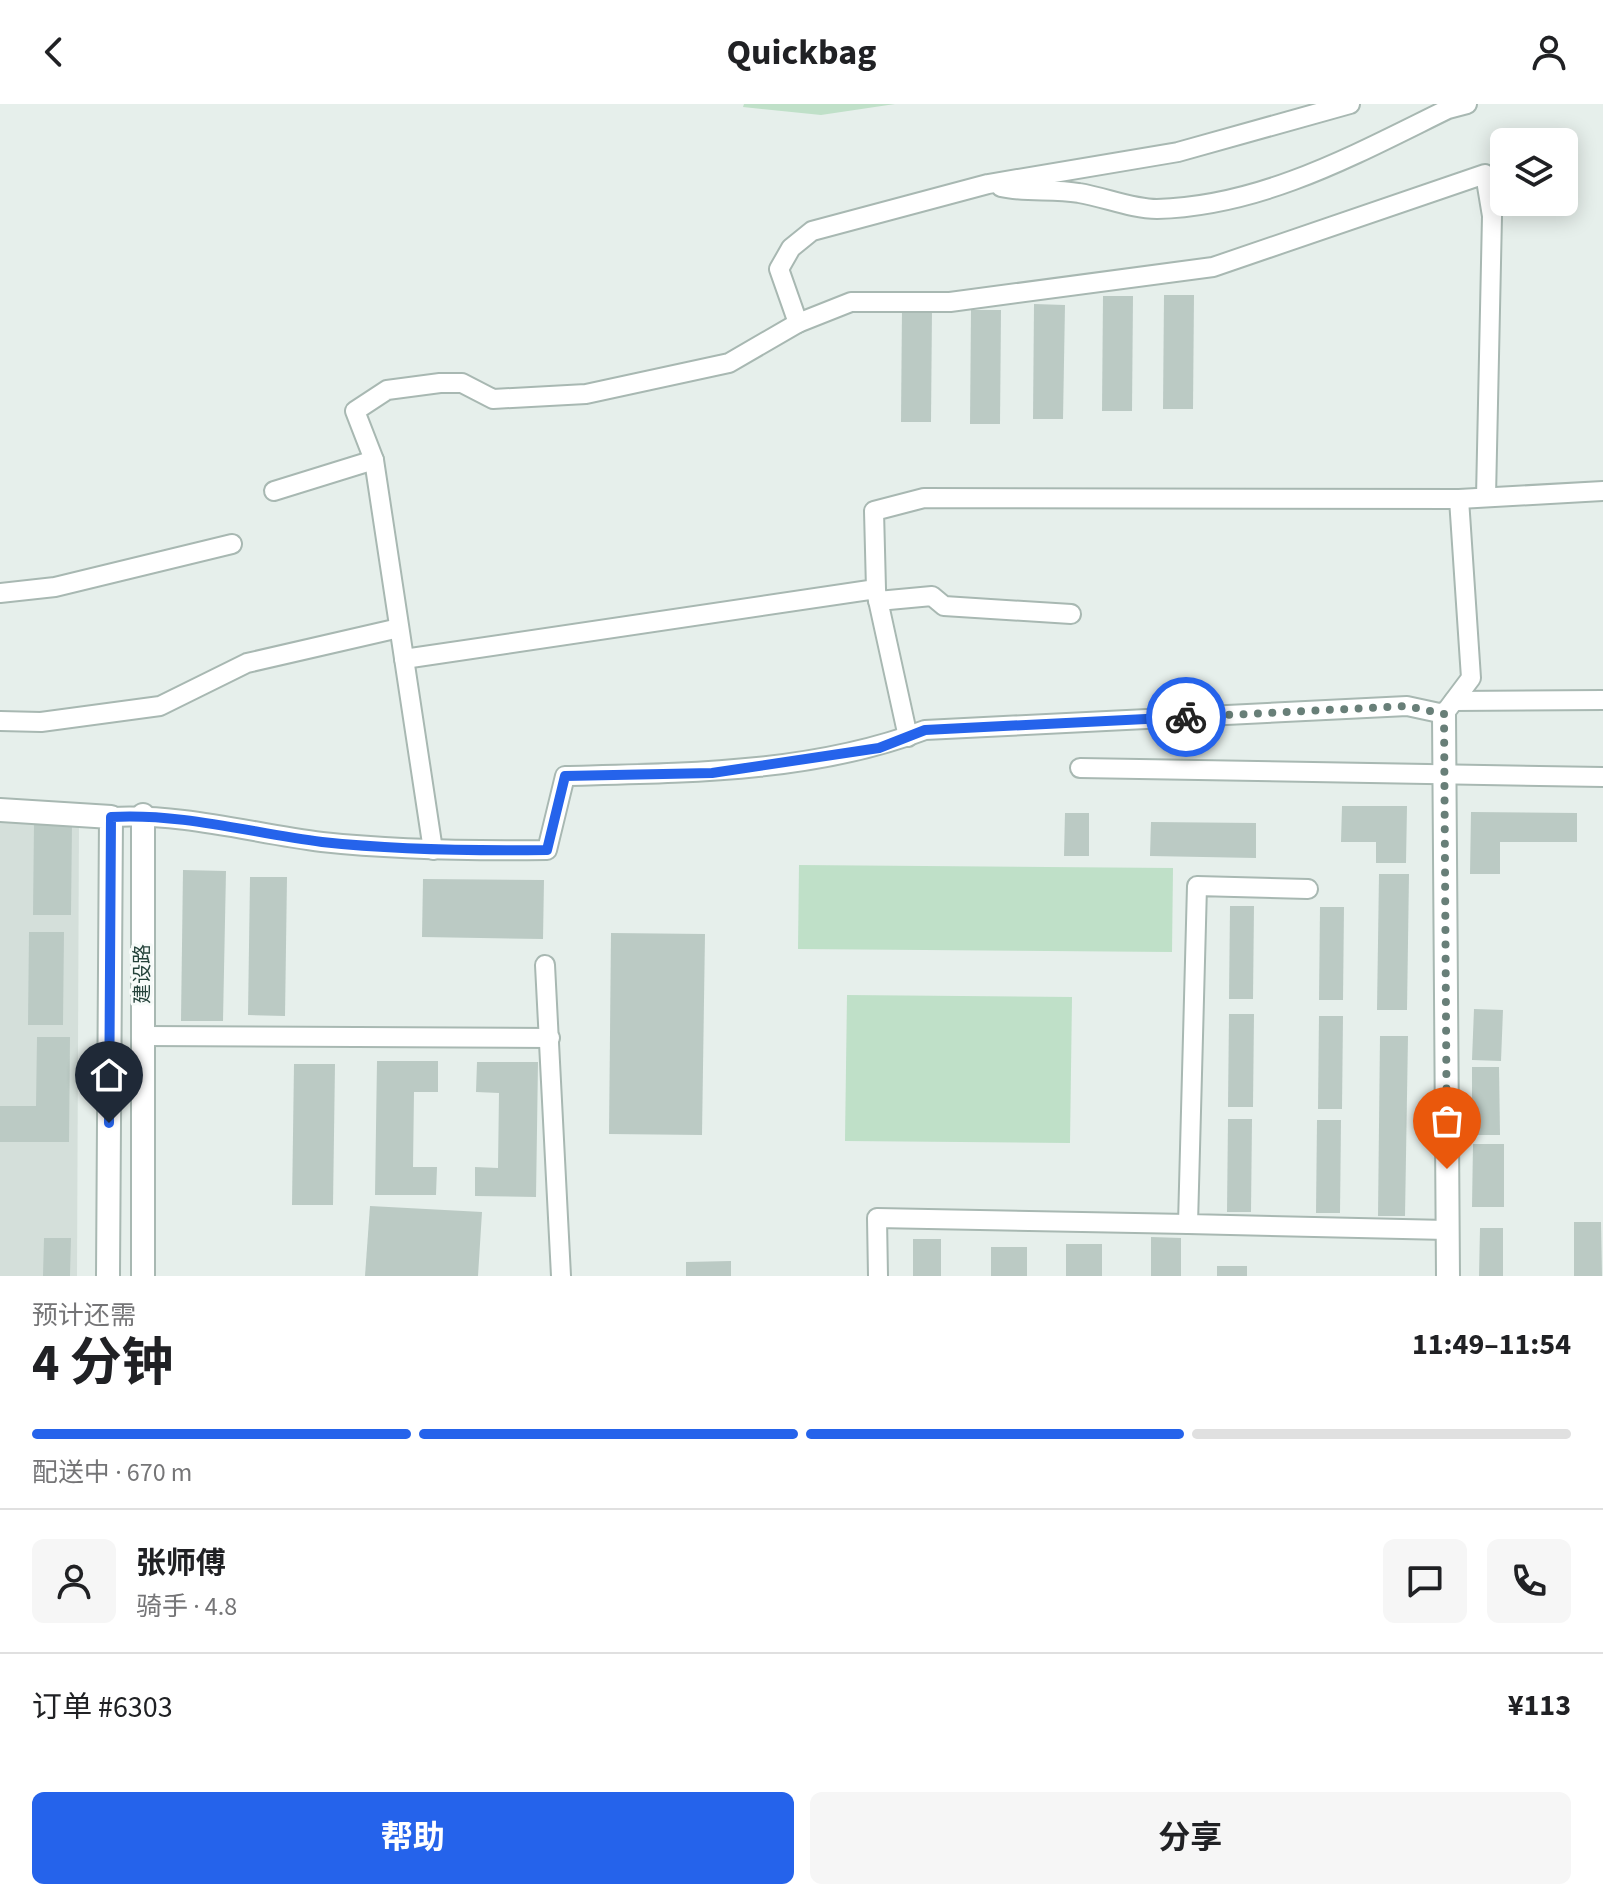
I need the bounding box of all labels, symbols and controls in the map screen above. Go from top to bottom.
text: Quickbag [726,27,877,78]
icon: back [32,30,76,74]
icon: person [1527,30,1571,74]
map controls [1490,128,1578,216]
button: layers [1490,128,1578,216]
courier [1146,677,1226,757]
icon: bike [1164,695,1208,739]
street label: 建设路 [129,944,157,1004]
pin [75,1041,143,1123]
icon: home [87,1053,131,1097]
pin [1413,1087,1481,1169]
icon: bag [1425,1099,1469,1143]
text: 预计还需 [32,1297,136,1334]
text: 11:49–11:54 [1412,1323,1571,1366]
text: 4 分钟 [32,1327,174,1401]
text: 配送中 · 670 m [32,1454,192,1491]
button: person [32,1539,116,1623]
button: chat [1383,1539,1467,1623]
button: phone [1487,1539,1571,1623]
text: 张师傅 [136,1542,226,1585]
text: 骑手 · 4.8 [136,1588,237,1625]
text: ¥113 [1508,1684,1571,1727]
text: 订单 #6303 [32,1686,173,1729]
button: 帮助 [32,1792,794,1884]
button: 分享 [810,1792,1571,1884]

